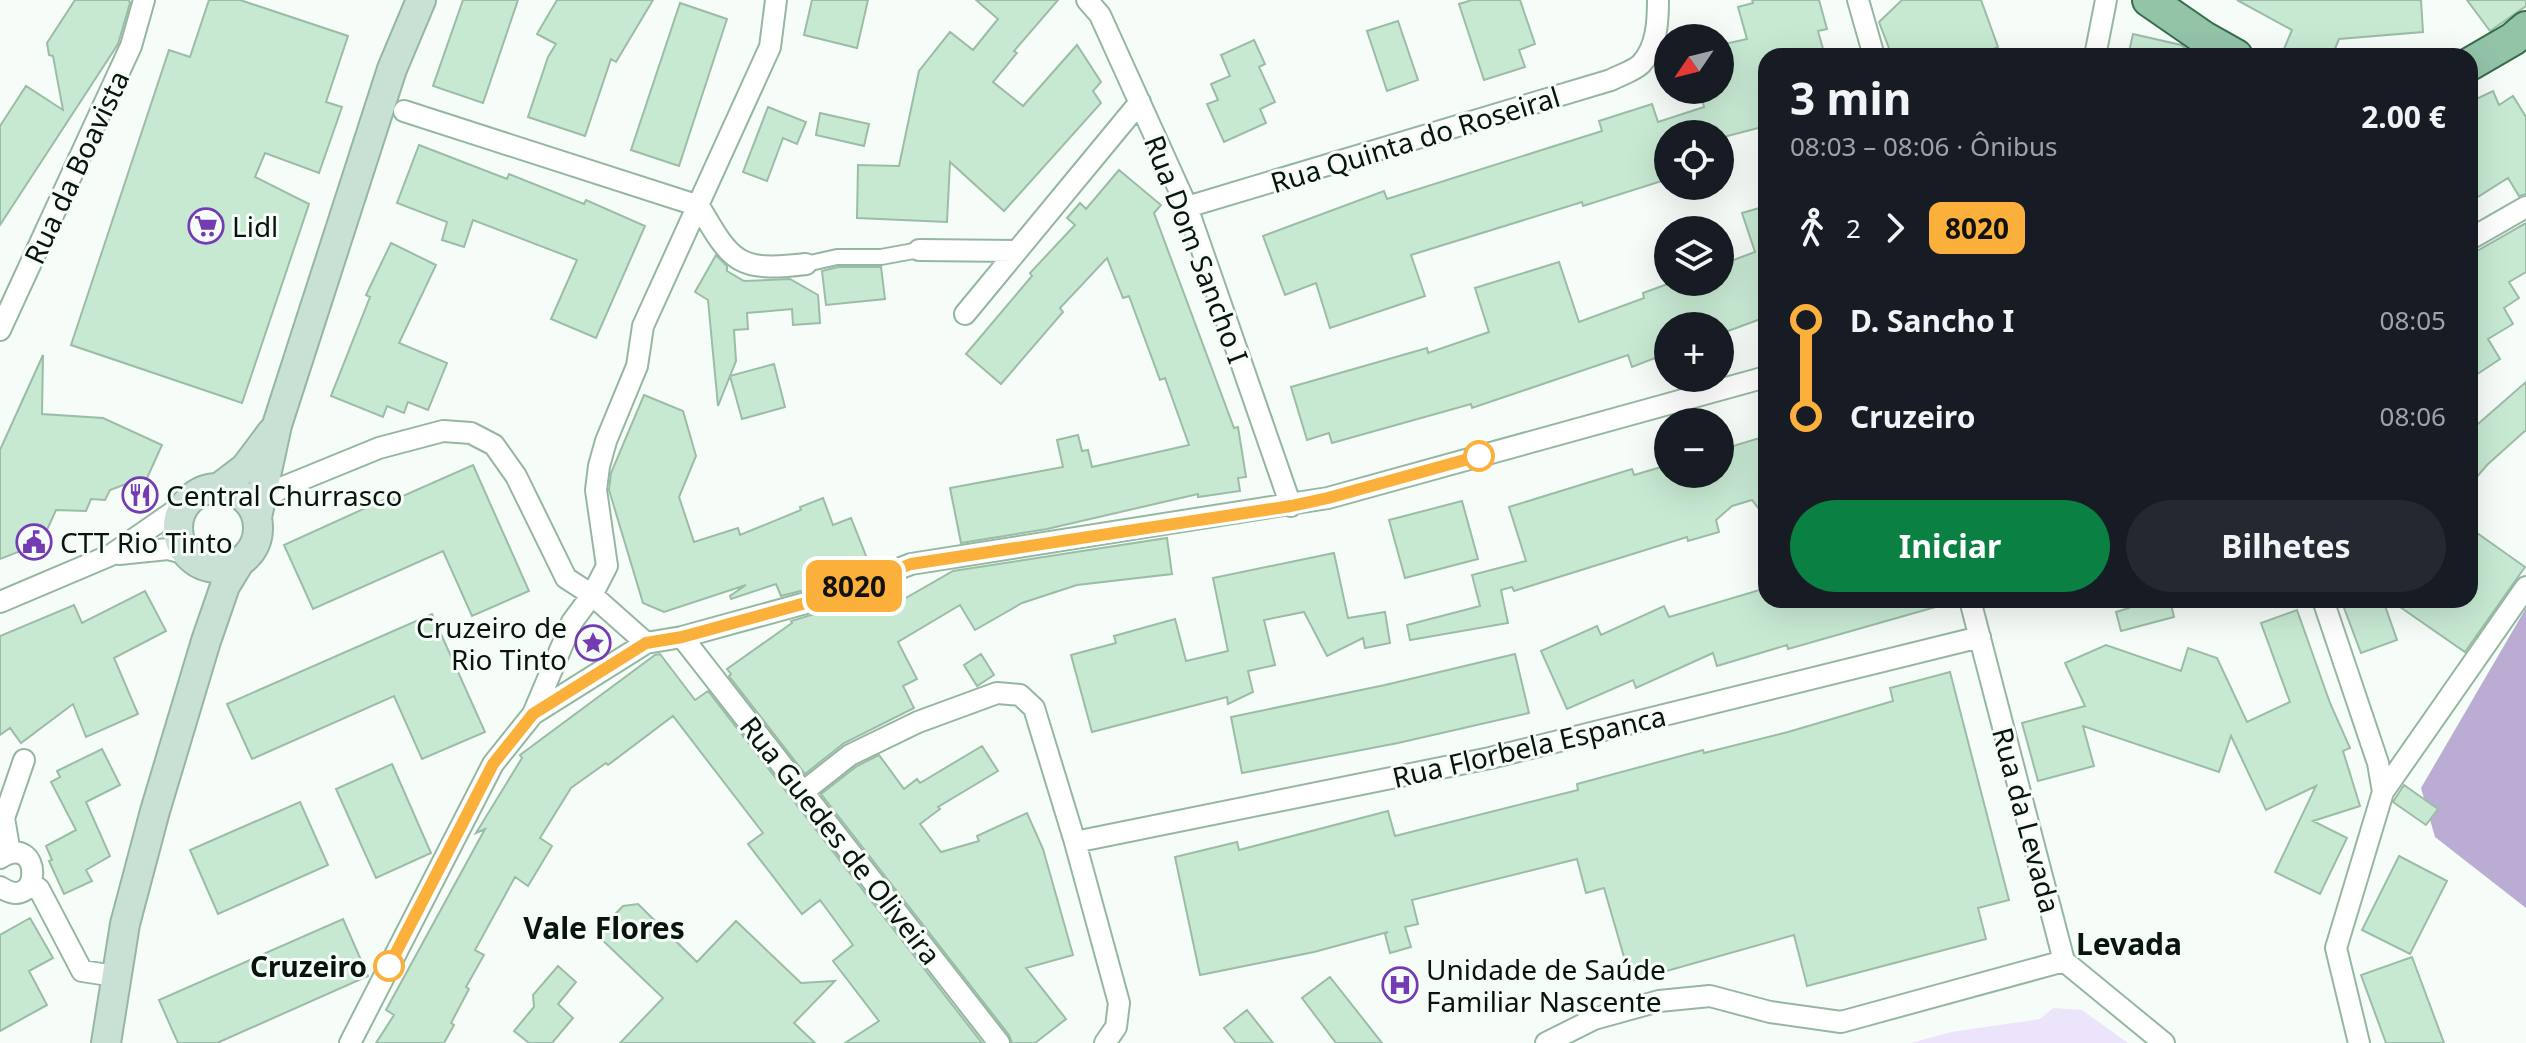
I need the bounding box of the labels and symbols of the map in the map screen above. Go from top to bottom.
north arrow [1654,24,1734,104]
street label: Rua da Boavista [15,64,137,270]
street label: Rua Quinta do Roseiral [1266,77,1564,201]
street label: Rua Dom Sancho I [1136,130,1258,368]
supermarket icon: Lidl [187,207,225,245]
place label: Lidl [232,207,278,245]
unlabelled marker [1464,441,1494,471]
restaurant icon: Central Churrasco [121,476,159,514]
place label: Central Churrasco [166,476,403,514]
public building icon: CTT Rio Tinto [15,523,53,561]
place label: CTT Rio Tinto [60,523,233,561]
line badge: 8020 [798,560,910,612]
place label: Cruzeiro de Rio Tinto [416,608,567,678]
place icon: Cruzeiro de Rio Tinto [574,624,612,662]
street label: Rua Florbela Espanca [1389,696,1669,796]
street label: Rua Guedes de Oliveira [732,708,950,972]
street label: Rua da Levada [1984,723,2070,917]
district label: Vale Flores [523,907,685,948]
district label: Levada [2076,923,2182,964]
place label: Cruzeiro [250,947,367,985]
place label: Unidade de Saúde Familiar Nascente [1426,950,1666,1020]
marker: Cruzeiro [374,951,404,981]
hospital icon: Unidade de Saúde Familiar Nascente [1381,966,1419,1004]

